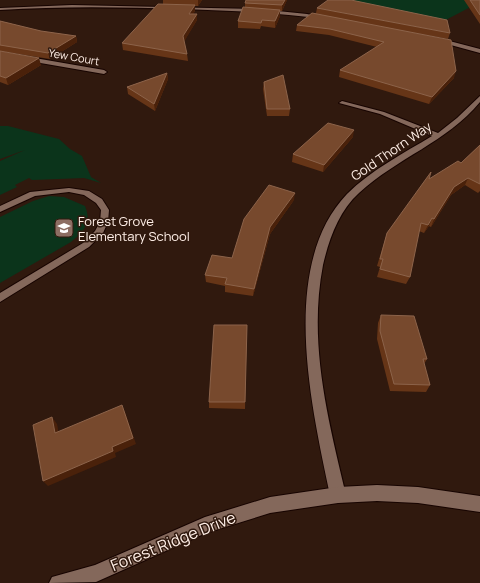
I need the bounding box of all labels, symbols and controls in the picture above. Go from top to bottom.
street label: Yew Court [47,45,101,68]
street label: Gold Thorn Way [347,117,435,185]
place label: Forest Grove Elementary School [78,212,190,245]
school or university icon: Forest Grove Elementary School [53,217,75,239]
street label: Forest Ridge Drive [107,506,239,576]

